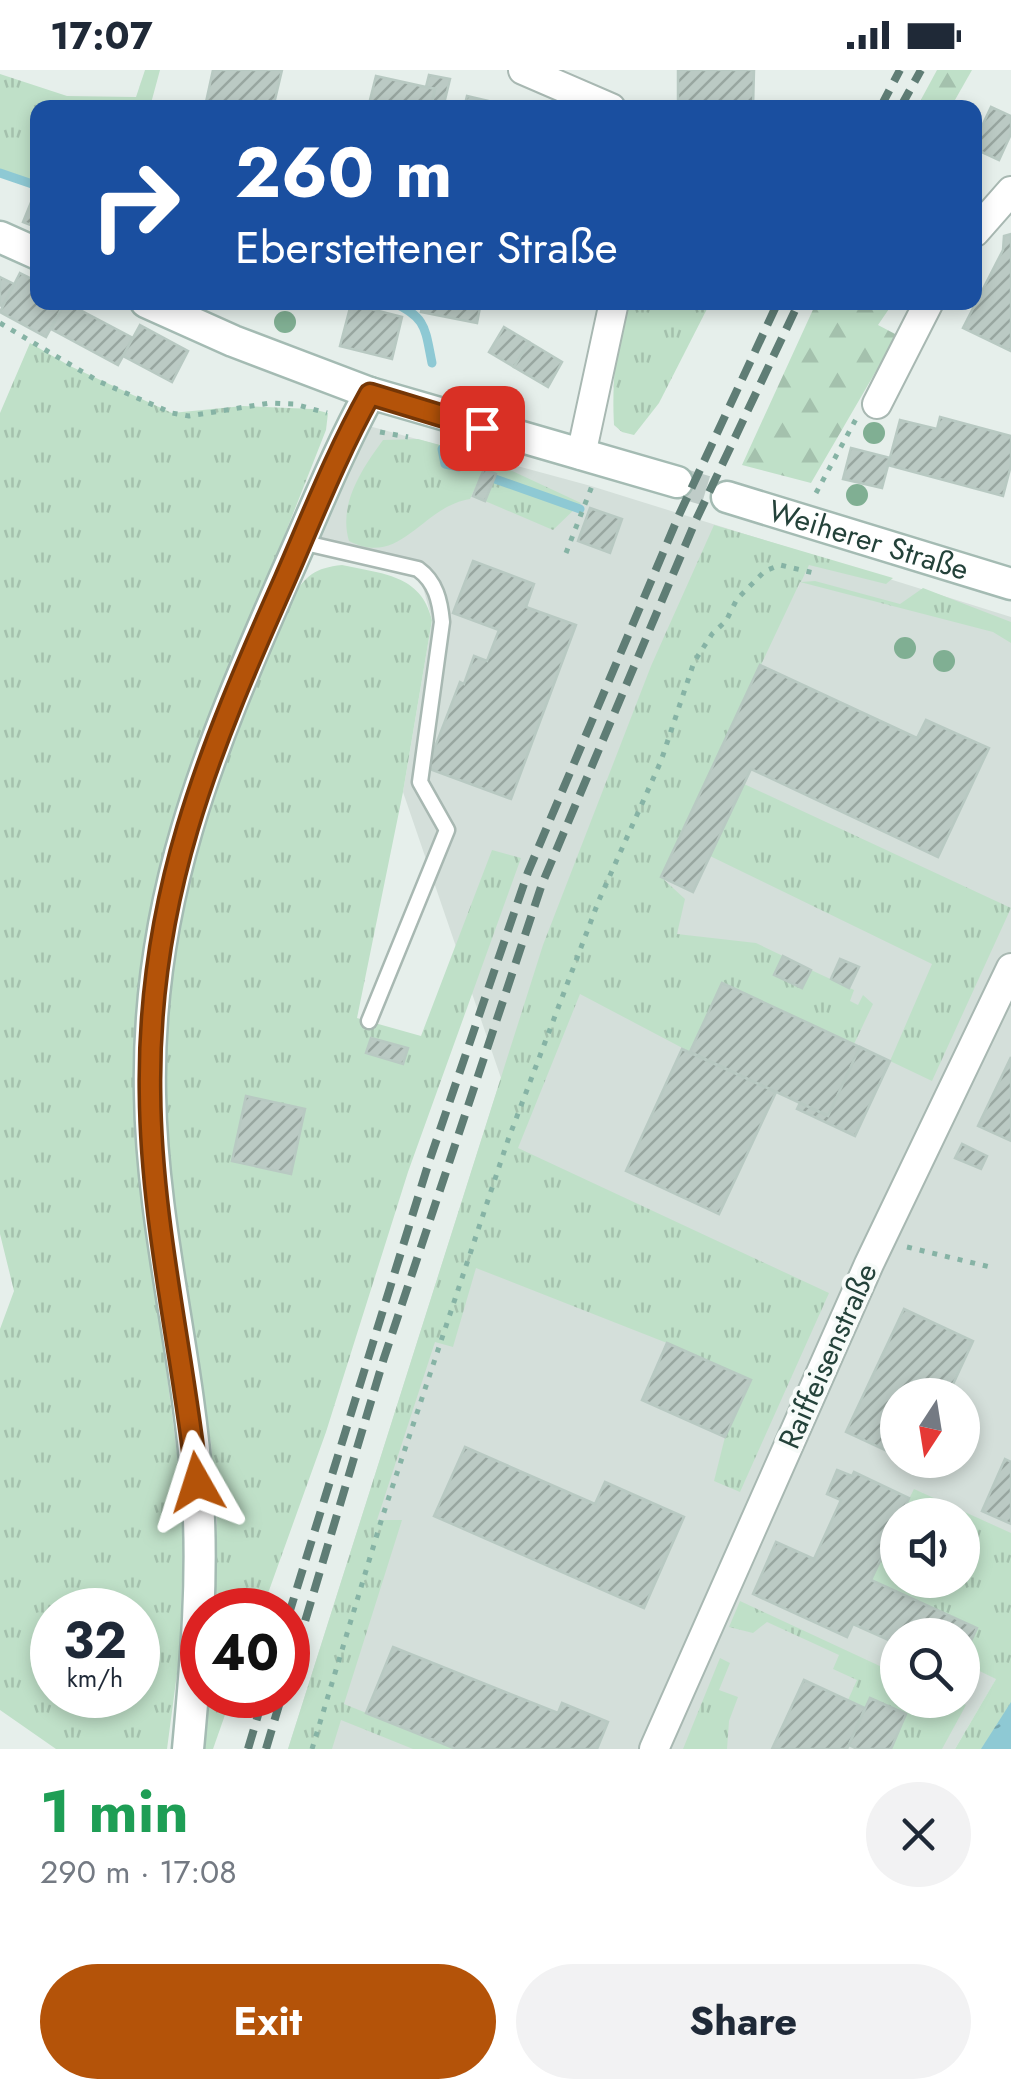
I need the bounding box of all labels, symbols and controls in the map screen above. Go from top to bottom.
text: 17:07 [50,8,153,63]
text: 260 m [235,122,453,223]
icon: right [70,140,200,270]
text: Eberstettener Straße [235,215,618,280]
pin [440,386,525,471]
icon: arrive [455,401,510,456]
street label: Weiherer Straße [763,489,974,591]
street label: Raiffeisenstraße [767,1256,888,1456]
north arrow [880,1378,980,1478]
map controls [880,1378,980,1718]
position arrow [145,1430,249,1534]
button: sound [880,1498,980,1598]
speed limit sign: 40 [180,1588,310,1718]
text: 32 [63,1604,127,1677]
button: search [880,1618,980,1718]
text: km/h [67,1660,123,1696]
text: 1 min [40,1768,189,1855]
button: close [866,1782,971,1887]
text: 290 m · 17:08 [40,1849,237,1895]
button: Exit [40,1964,496,2079]
button: Share [516,1964,971,2079]

